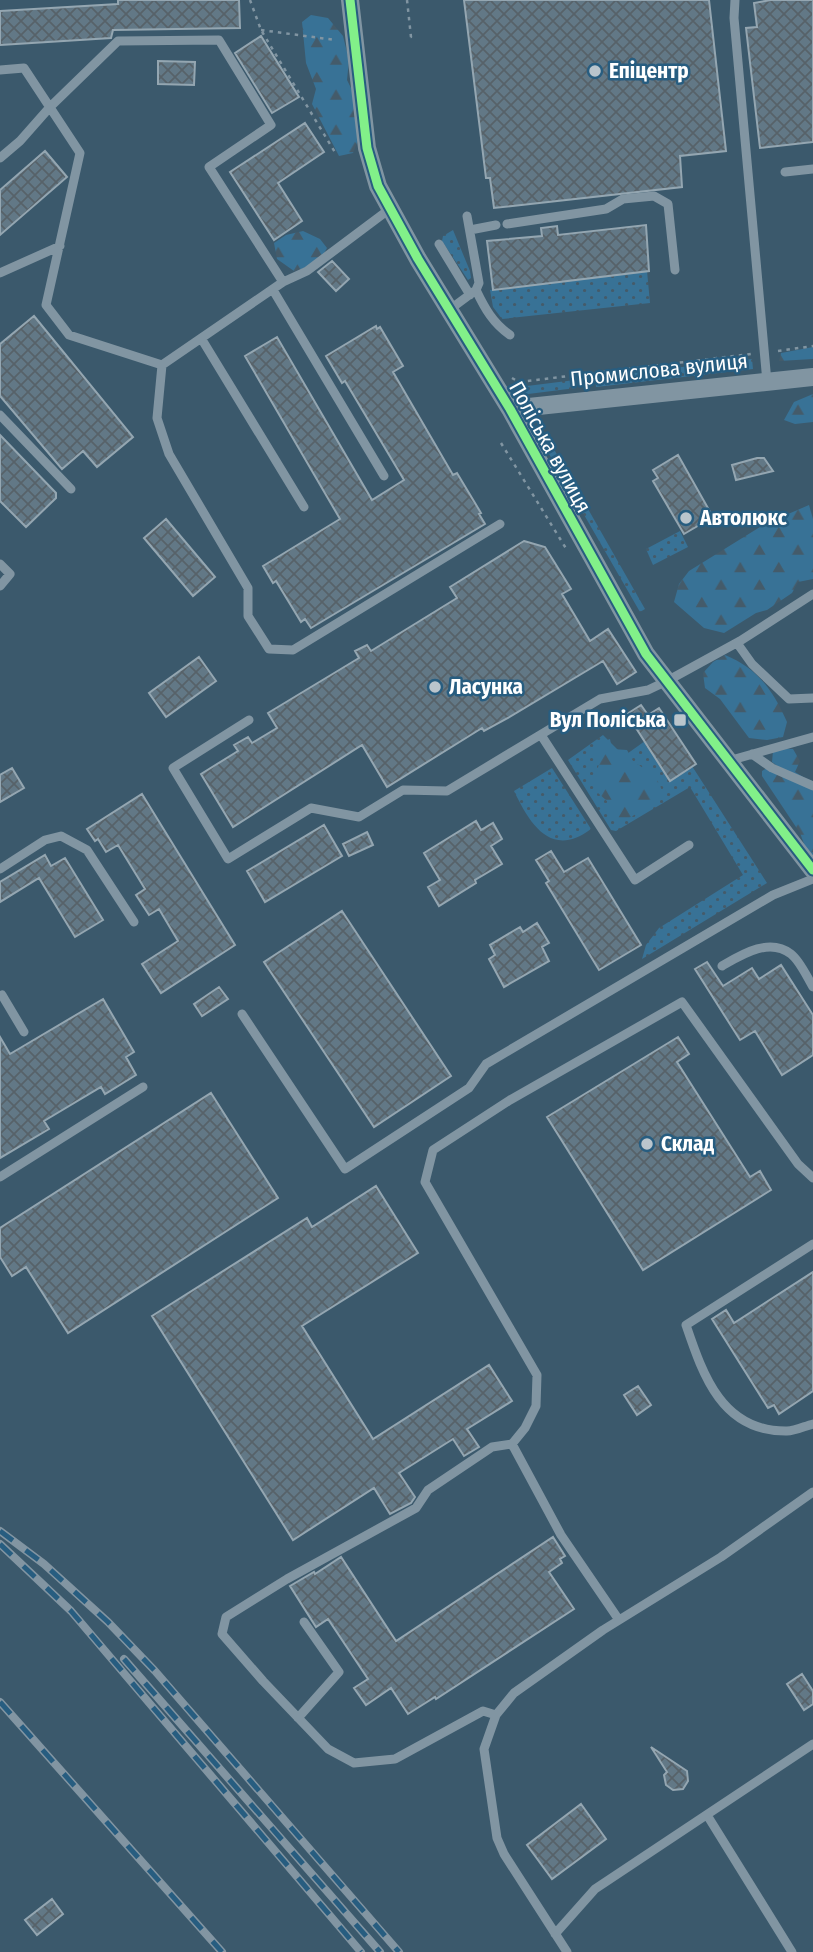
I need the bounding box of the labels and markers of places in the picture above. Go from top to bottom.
place label: Епіцентр [609,58,689,84]
marker: Епіцентр [587,63,603,79]
place label: Автолюкс [699,505,788,531]
marker: Автолюкс [678,510,694,526]
place label: Ласунка [449,674,523,700]
marker: Ласунка [427,679,443,695]
place label: Вул Поліська [550,707,666,733]
marker: Вул Поліська [672,712,688,728]
place label: Склад [661,1131,715,1157]
marker: Склад [639,1136,655,1152]

